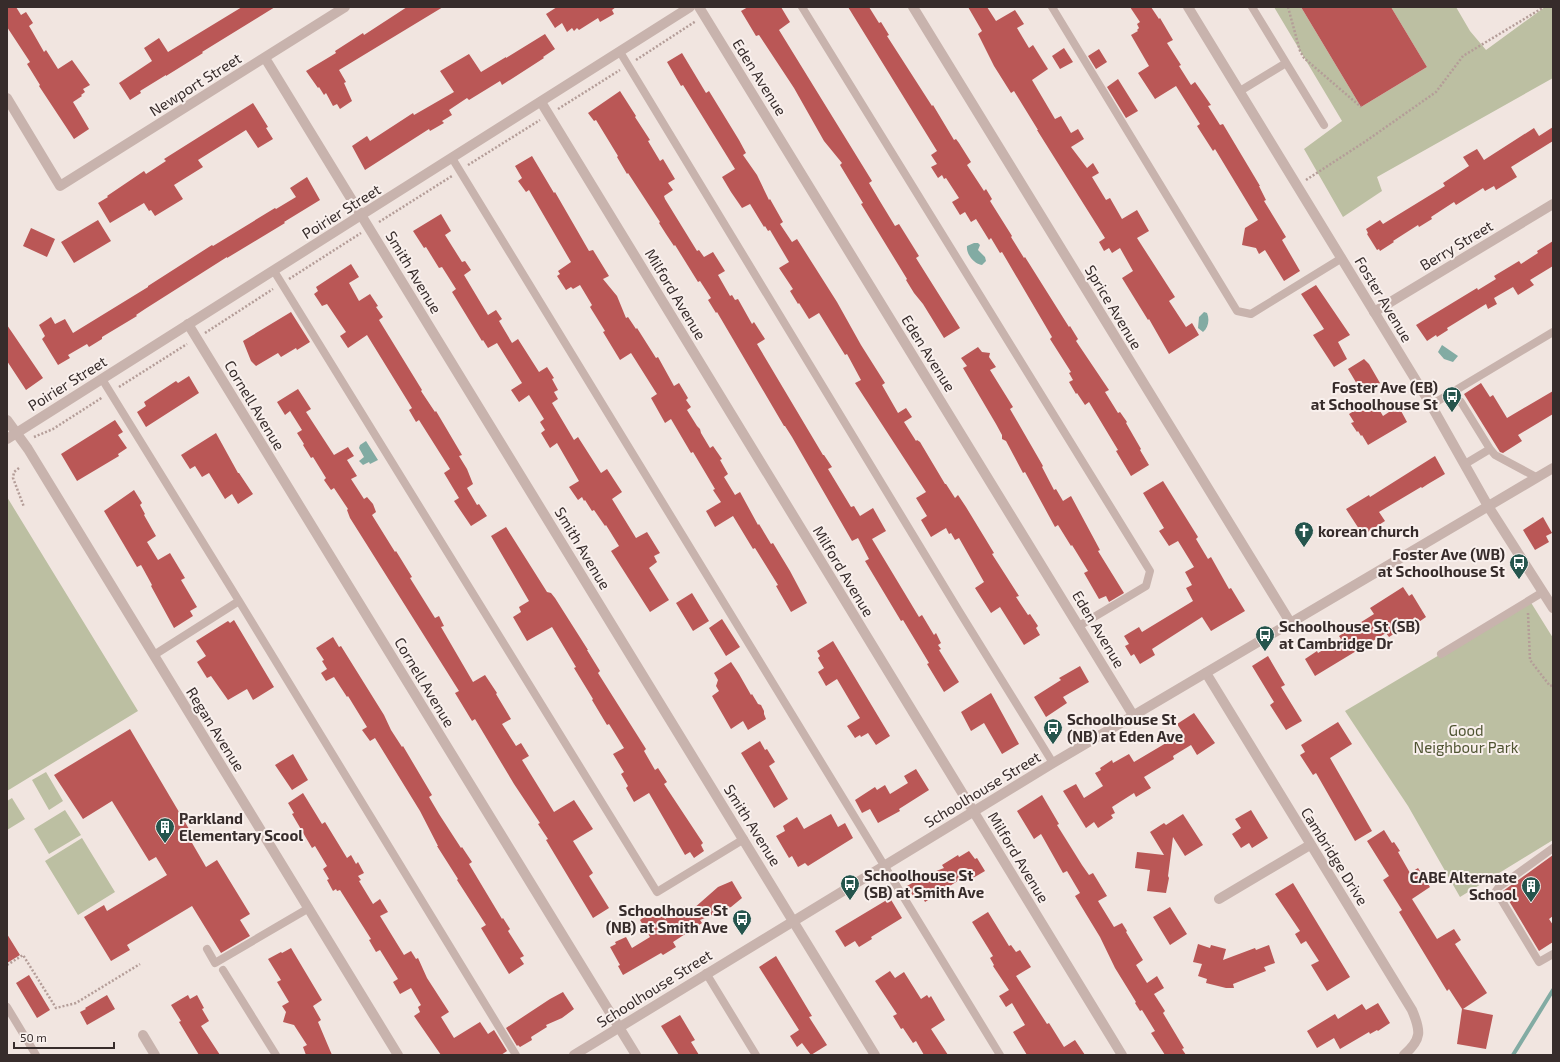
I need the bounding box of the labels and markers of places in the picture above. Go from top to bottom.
place label: Foster Ave (EB) at Schoolhouse St [1311,378,1438,413]
bus stop icon: Foster Ave (EB) at Schoolhouse St [1441,385,1463,413]
church icon: korean church [1293,520,1315,548]
place label: korean church [1318,522,1419,540]
place label: Foster Ave (WB) at Schoolhouse St [1378,545,1505,580]
bus stop icon: Foster Ave (WB) at Schoolhouse St [1508,552,1530,580]
place label: Schoolhouse St (SB) at Cambridge Dr [1279,617,1420,652]
bus stop icon: Schoolhouse St (SB) at Cambridge Dr [1254,624,1276,652]
place label: Schoolhouse St (NB) at Eden Ave [1067,710,1183,745]
bus stop icon: Schoolhouse St (NB) at Eden Ave [1042,717,1064,745]
place label: Parkland Elementary Scool [179,809,303,845]
building icon: Parkland Elementary Scool [154,816,176,844]
place label: Schoolhouse St (SB) at Smith Ave [864,866,984,901]
place label: CABE Alternate School [1410,868,1517,903]
bus stop icon: Schoolhouse St (SB) at Smith Ave [839,873,861,901]
building icon: CABE Alternate School [1520,875,1542,903]
place label: Schoolhouse St (NB) at Smith Ave [606,901,728,936]
bus stop icon: Schoolhouse St (NB) at Smith Ave [731,908,753,936]

